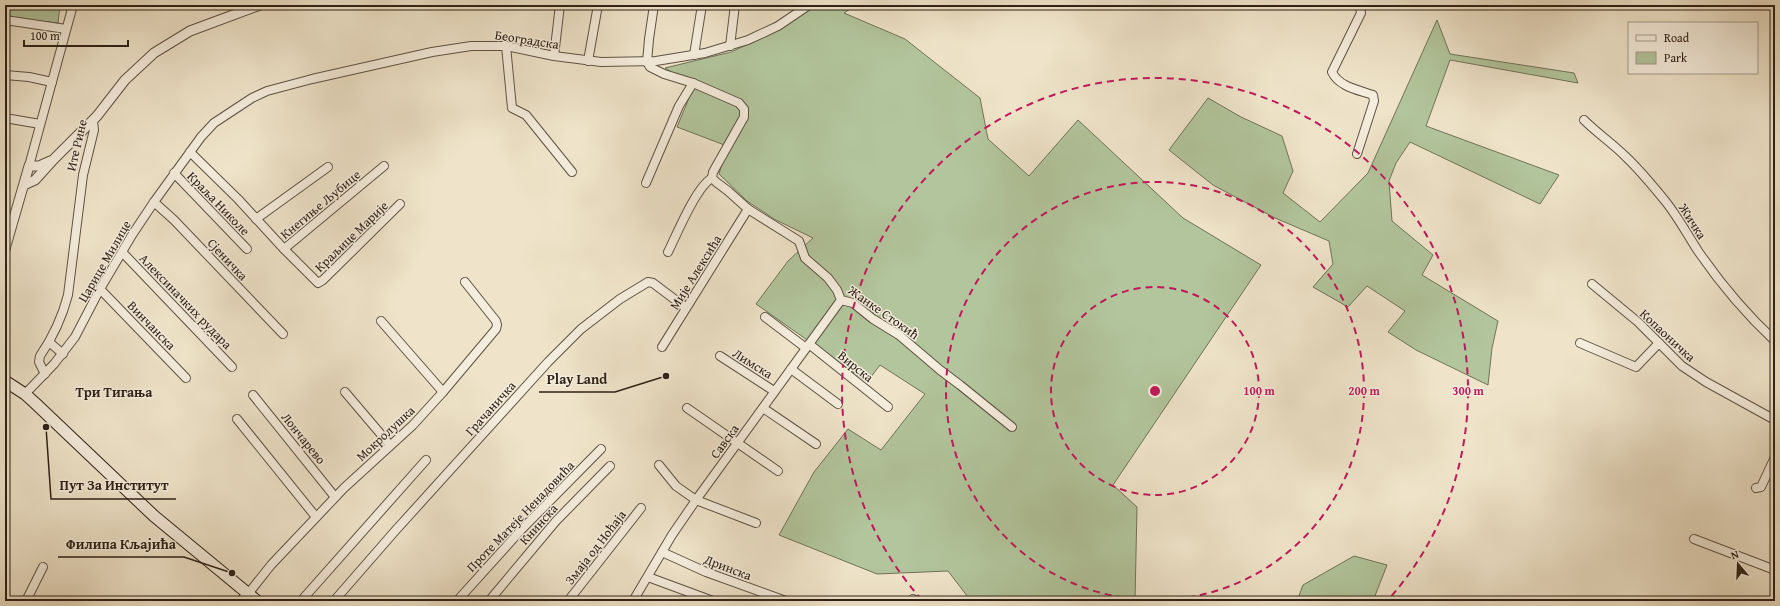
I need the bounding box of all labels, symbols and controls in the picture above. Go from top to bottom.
scale bar [24,22,128,48]
legend [1628,22,1758,74]
street label: Београдска [494,25,561,54]
text: 100 m [30,27,60,44]
text: Road [1664,29,1690,46]
text: Park [1664,49,1688,66]
street label: Ите Рине [61,117,92,173]
street label: Кнегиње Љубице [276,165,365,244]
street label: Краља Николе [183,167,254,240]
street label: Краљице Марије [310,196,392,276]
street label: Жичка [1673,199,1712,244]
street label: Царице Милице [73,217,136,306]
street label: Мије Алексића [665,230,727,313]
street label: Сјеничка [203,234,253,285]
street label: Алексиначких рудара [135,249,237,354]
street label: Жанке Стокић [844,280,924,344]
street label: Винчанска [123,296,181,355]
street label: Копаоничка [1636,305,1700,367]
street label: Лимска [729,344,777,384]
street label: Вирска [834,346,878,387]
callout: Play Land [539,366,615,392]
text: Play Land [547,369,607,389]
street label: Грачаничка [461,376,521,440]
district label: Три Тигања [76,382,153,402]
text: 100 m [1243,382,1276,399]
text: 200 m [1348,382,1381,399]
text: 300 m [1452,382,1485,399]
centre of rings [1148,384,1162,398]
street label: Мокролушка [352,401,419,466]
street label: Лончарево [277,408,331,469]
street label: Савска [705,420,744,462]
street label: Проте Матеје Ненадовића [462,456,579,576]
callout: Пут За Институт [51,473,176,499]
text: Пут За Институт [60,475,169,495]
street label: Книнска [515,499,563,549]
street label: Змаја од Ноћаја [560,505,631,589]
callout: Филипа Кљајића [58,531,184,557]
text: Филипа Кљајића [66,534,177,554]
north arrow [1718,544,1758,584]
text: N [1729,546,1741,563]
street label: Дринска [700,549,755,585]

